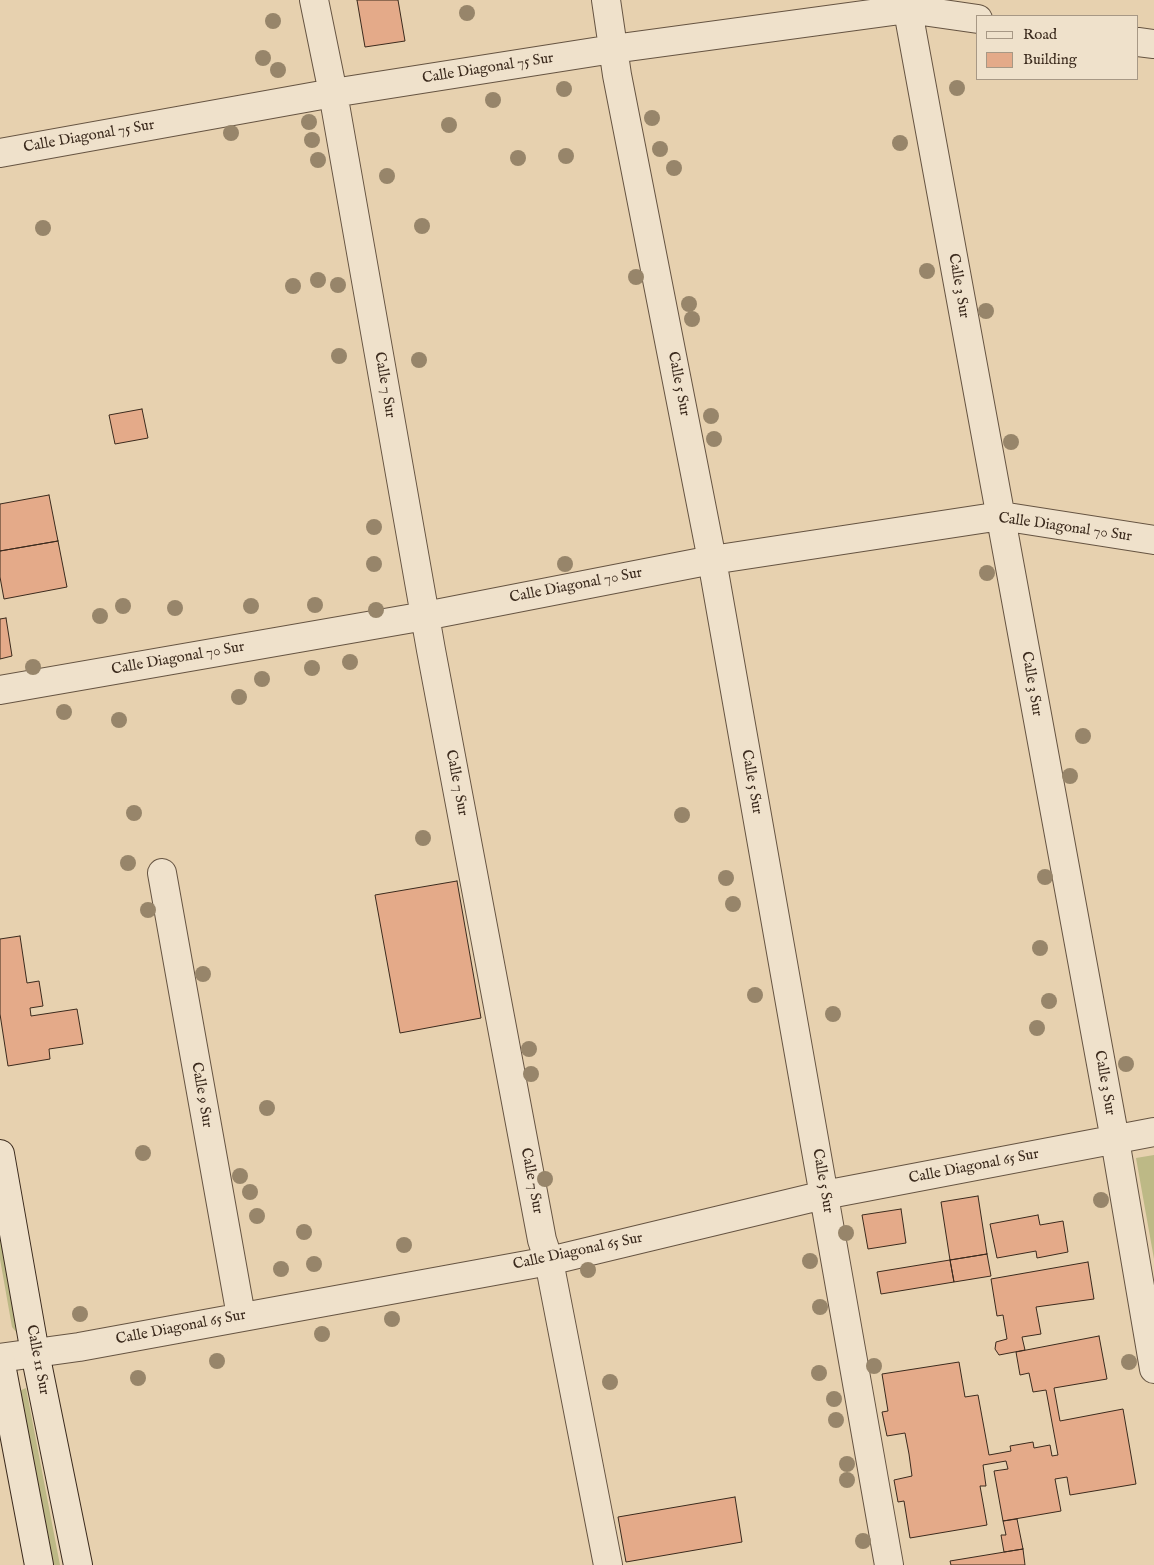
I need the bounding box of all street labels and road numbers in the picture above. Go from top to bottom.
street label: Calle Diagonal 75 Sur [421,50,555,88]
street label: Calle Diagonal 75 Sur [22,117,156,157]
street label: Calle 3 Sur [943,252,973,320]
street label: Calle 5 Sur [663,350,693,418]
street label: Calle 7 Sur [369,351,399,419]
street label: Calle Diagonal 70 Sur [997,510,1133,546]
street label: Calle Diagonal 70 Sur [508,564,644,608]
street label: Calle Diagonal 70 Sur [110,638,246,680]
street label: Calle 3 Sur [1016,650,1046,718]
street label: Calle 5 Sur [736,748,766,816]
street label: Calle 7 Sur [441,749,471,817]
street label: Calle 3 Sur [1089,1049,1119,1117]
street label: Calle 9 Sur [186,1061,216,1129]
street label: Calle Diagonal 65 Sur [907,1146,1041,1188]
street label: Calle 7 Sur [516,1147,546,1215]
street label: Calle 5 Sur [807,1147,837,1215]
street label: Calle Diagonal 65 Sur [512,1229,644,1275]
street label: Calle Diagonal 65 Sur [114,1307,248,1349]
street label: Calle 11 Sur [21,1323,53,1397]

